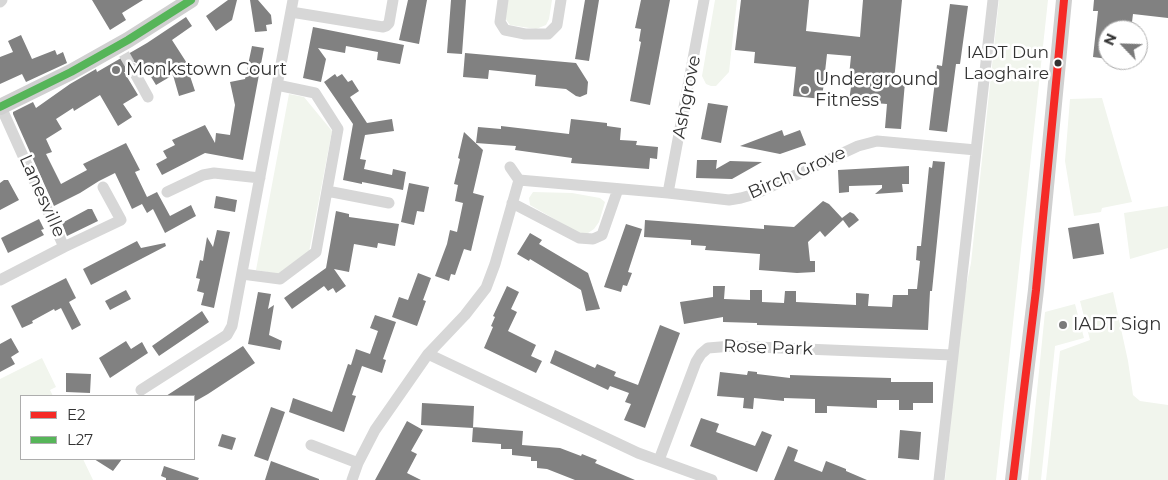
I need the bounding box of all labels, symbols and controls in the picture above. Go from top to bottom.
north arrow [1098,20,1148,70]
text: N [1100,30,1121,48]
place label: IADT Dun Laoghaire [964,43,1049,83]
street label: Ashgrove [668,53,706,141]
marker: IADT Dun Laoghaire [1053,58,1063,68]
place label: Monkstown Court [126,59,287,81]
marker: Monkstown Court [110,64,122,76]
place label: Underground Fitness [815,69,939,112]
marker: Underground Fitness [799,84,811,96]
street label: Birch Grove [745,142,849,204]
street label: Lanesville [14,151,70,241]
place label: IADT Sign [1073,314,1161,336]
marker: IADT Sign [1057,319,1069,331]
street label: Rose Park [723,336,813,360]
legend [20,395,195,460]
text: E2 [67,405,85,424]
text: L27 [67,430,93,449]

